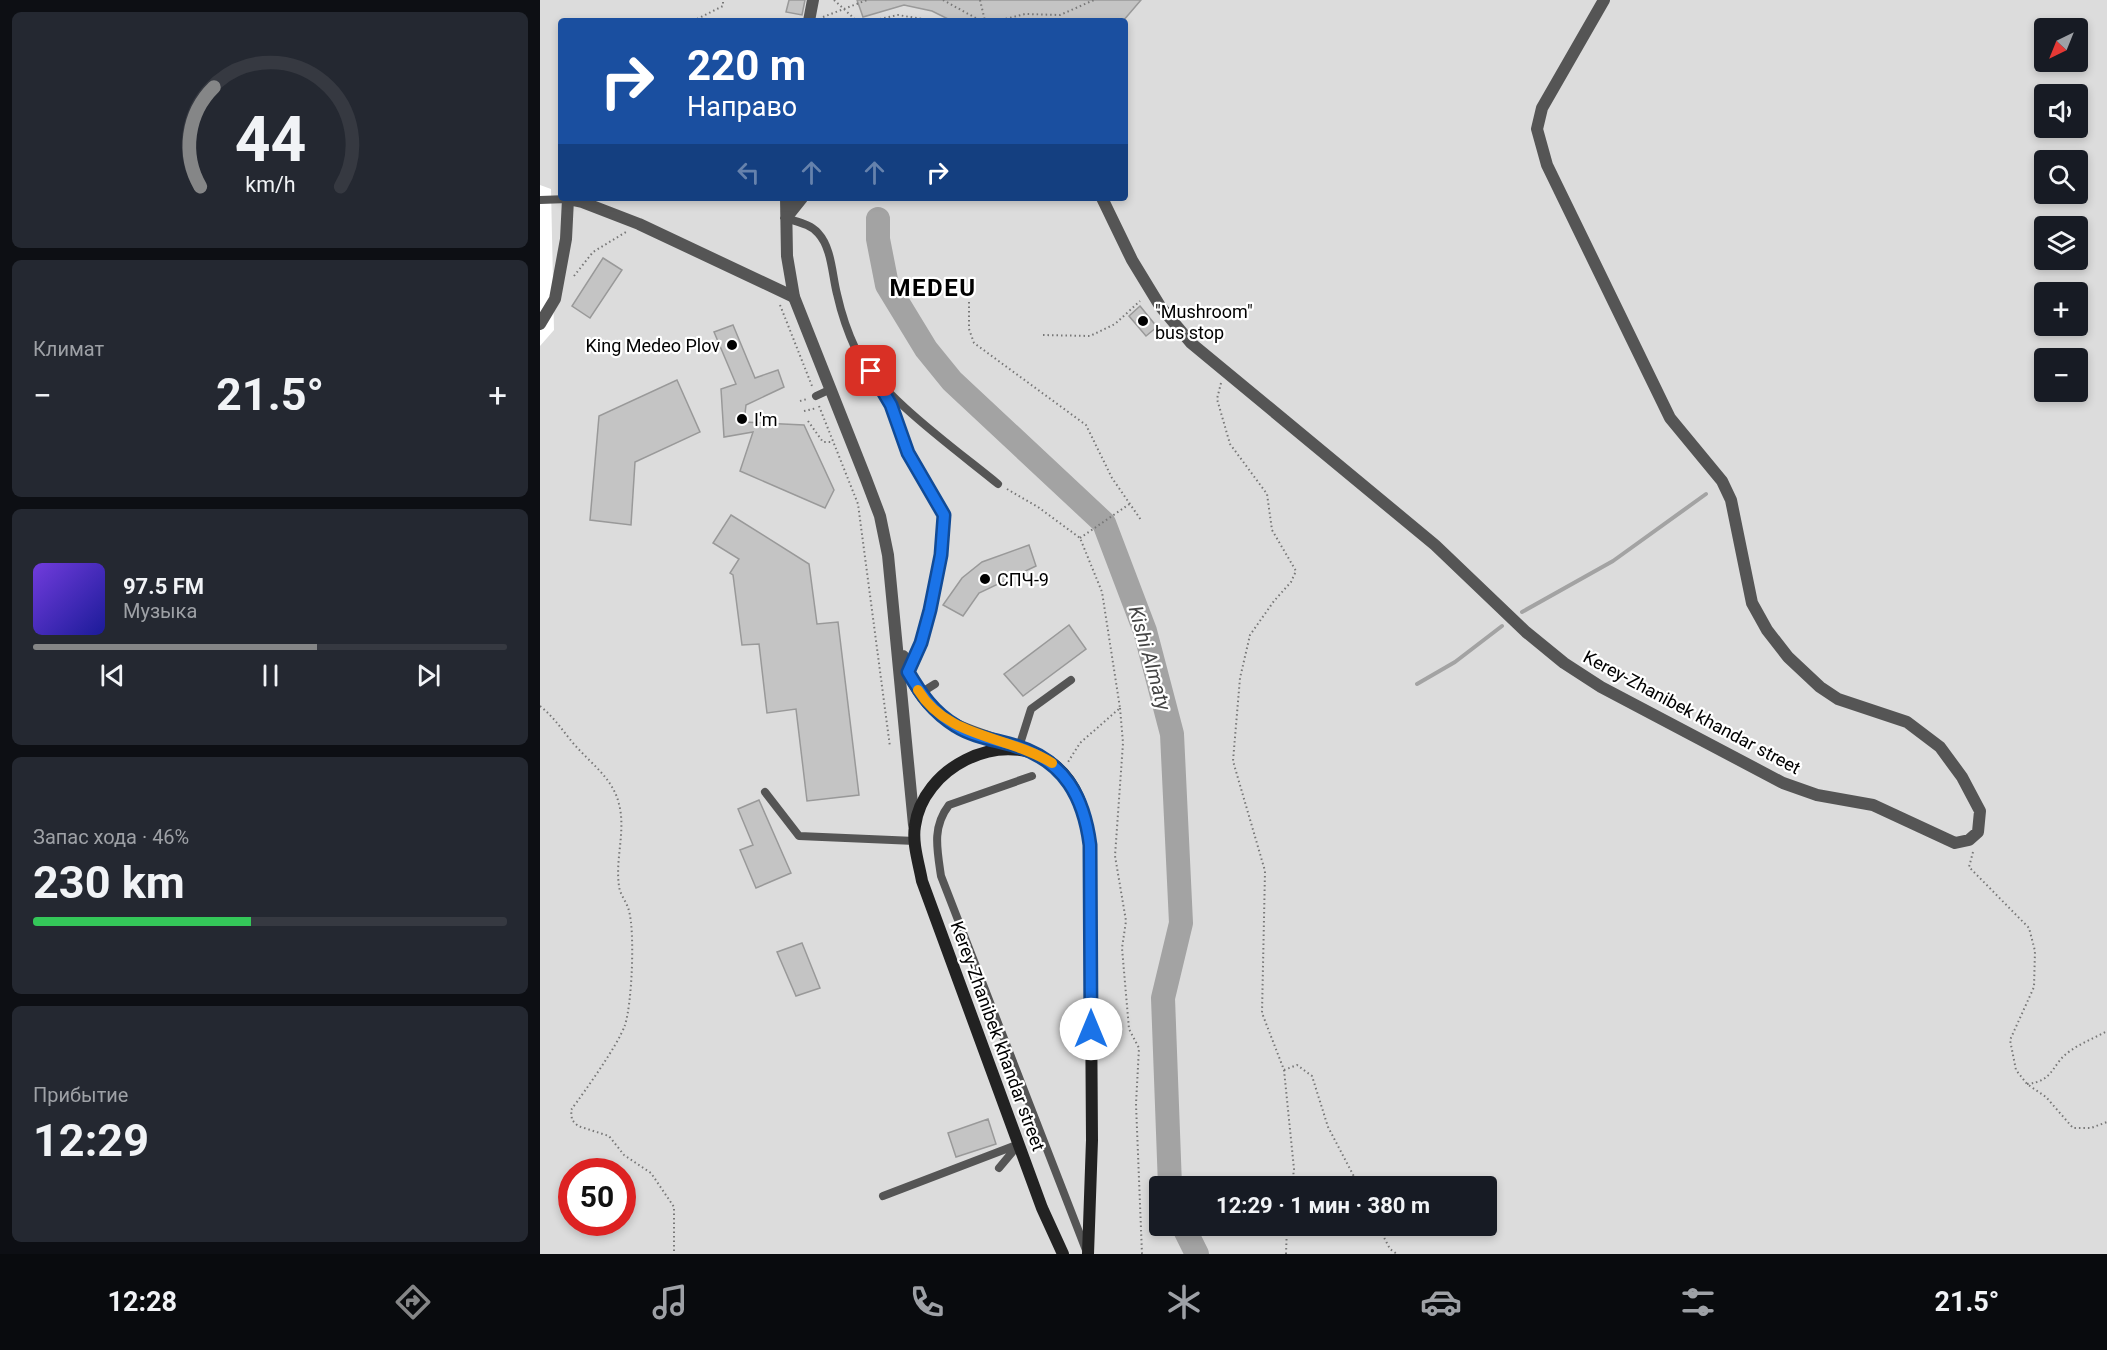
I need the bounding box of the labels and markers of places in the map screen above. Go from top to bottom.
place label: "Mushroom" bus stop [1155,301,1253,343]
marker: "Mushroom" bus stop [1136,314,1150,328]
place label: King Medeo Plov [586,335,720,356]
marker: King Medeo Plov [725,338,739,352]
pin [845,345,896,396]
place label: I'm [754,409,778,430]
marker: I'm [735,412,749,426]
place label: СПЧ-9 [997,569,1049,590]
marker: СПЧ-9 [978,572,992,586]

